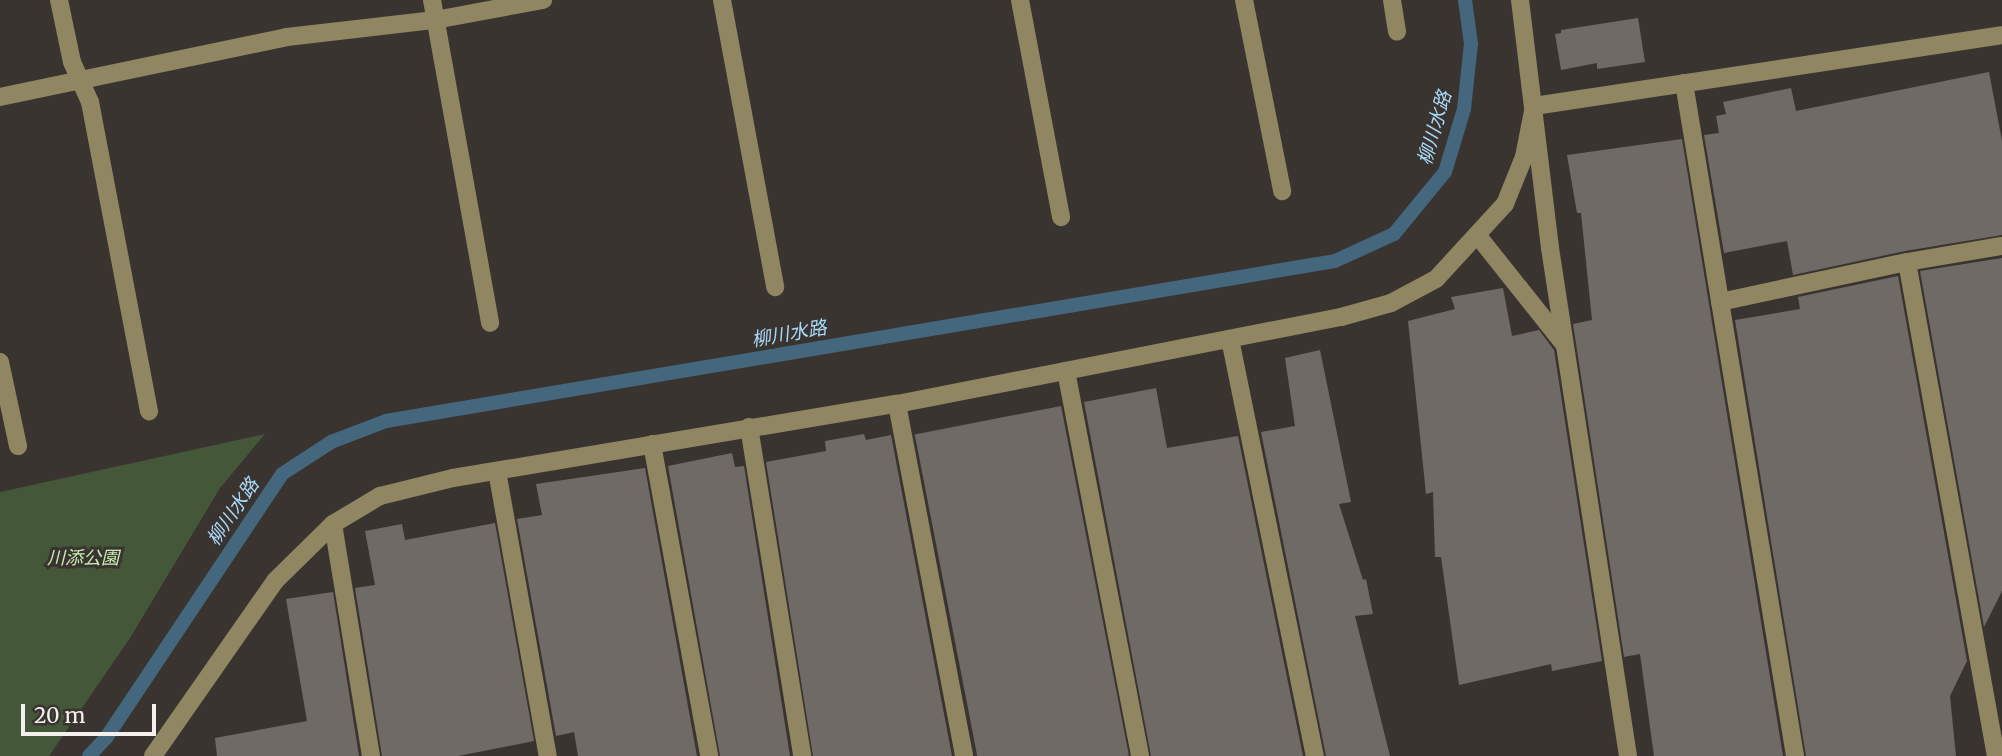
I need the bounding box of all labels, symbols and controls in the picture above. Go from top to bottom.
water label: 柳川水路 [1414,88,1456,168]
water label: 柳川水路 [750,316,828,352]
water label: 柳川水路 [202,474,264,550]
park label: 川添公園 [47,547,119,569]
scale bar [24,690,159,734]
text: 20 m [34,702,85,729]

